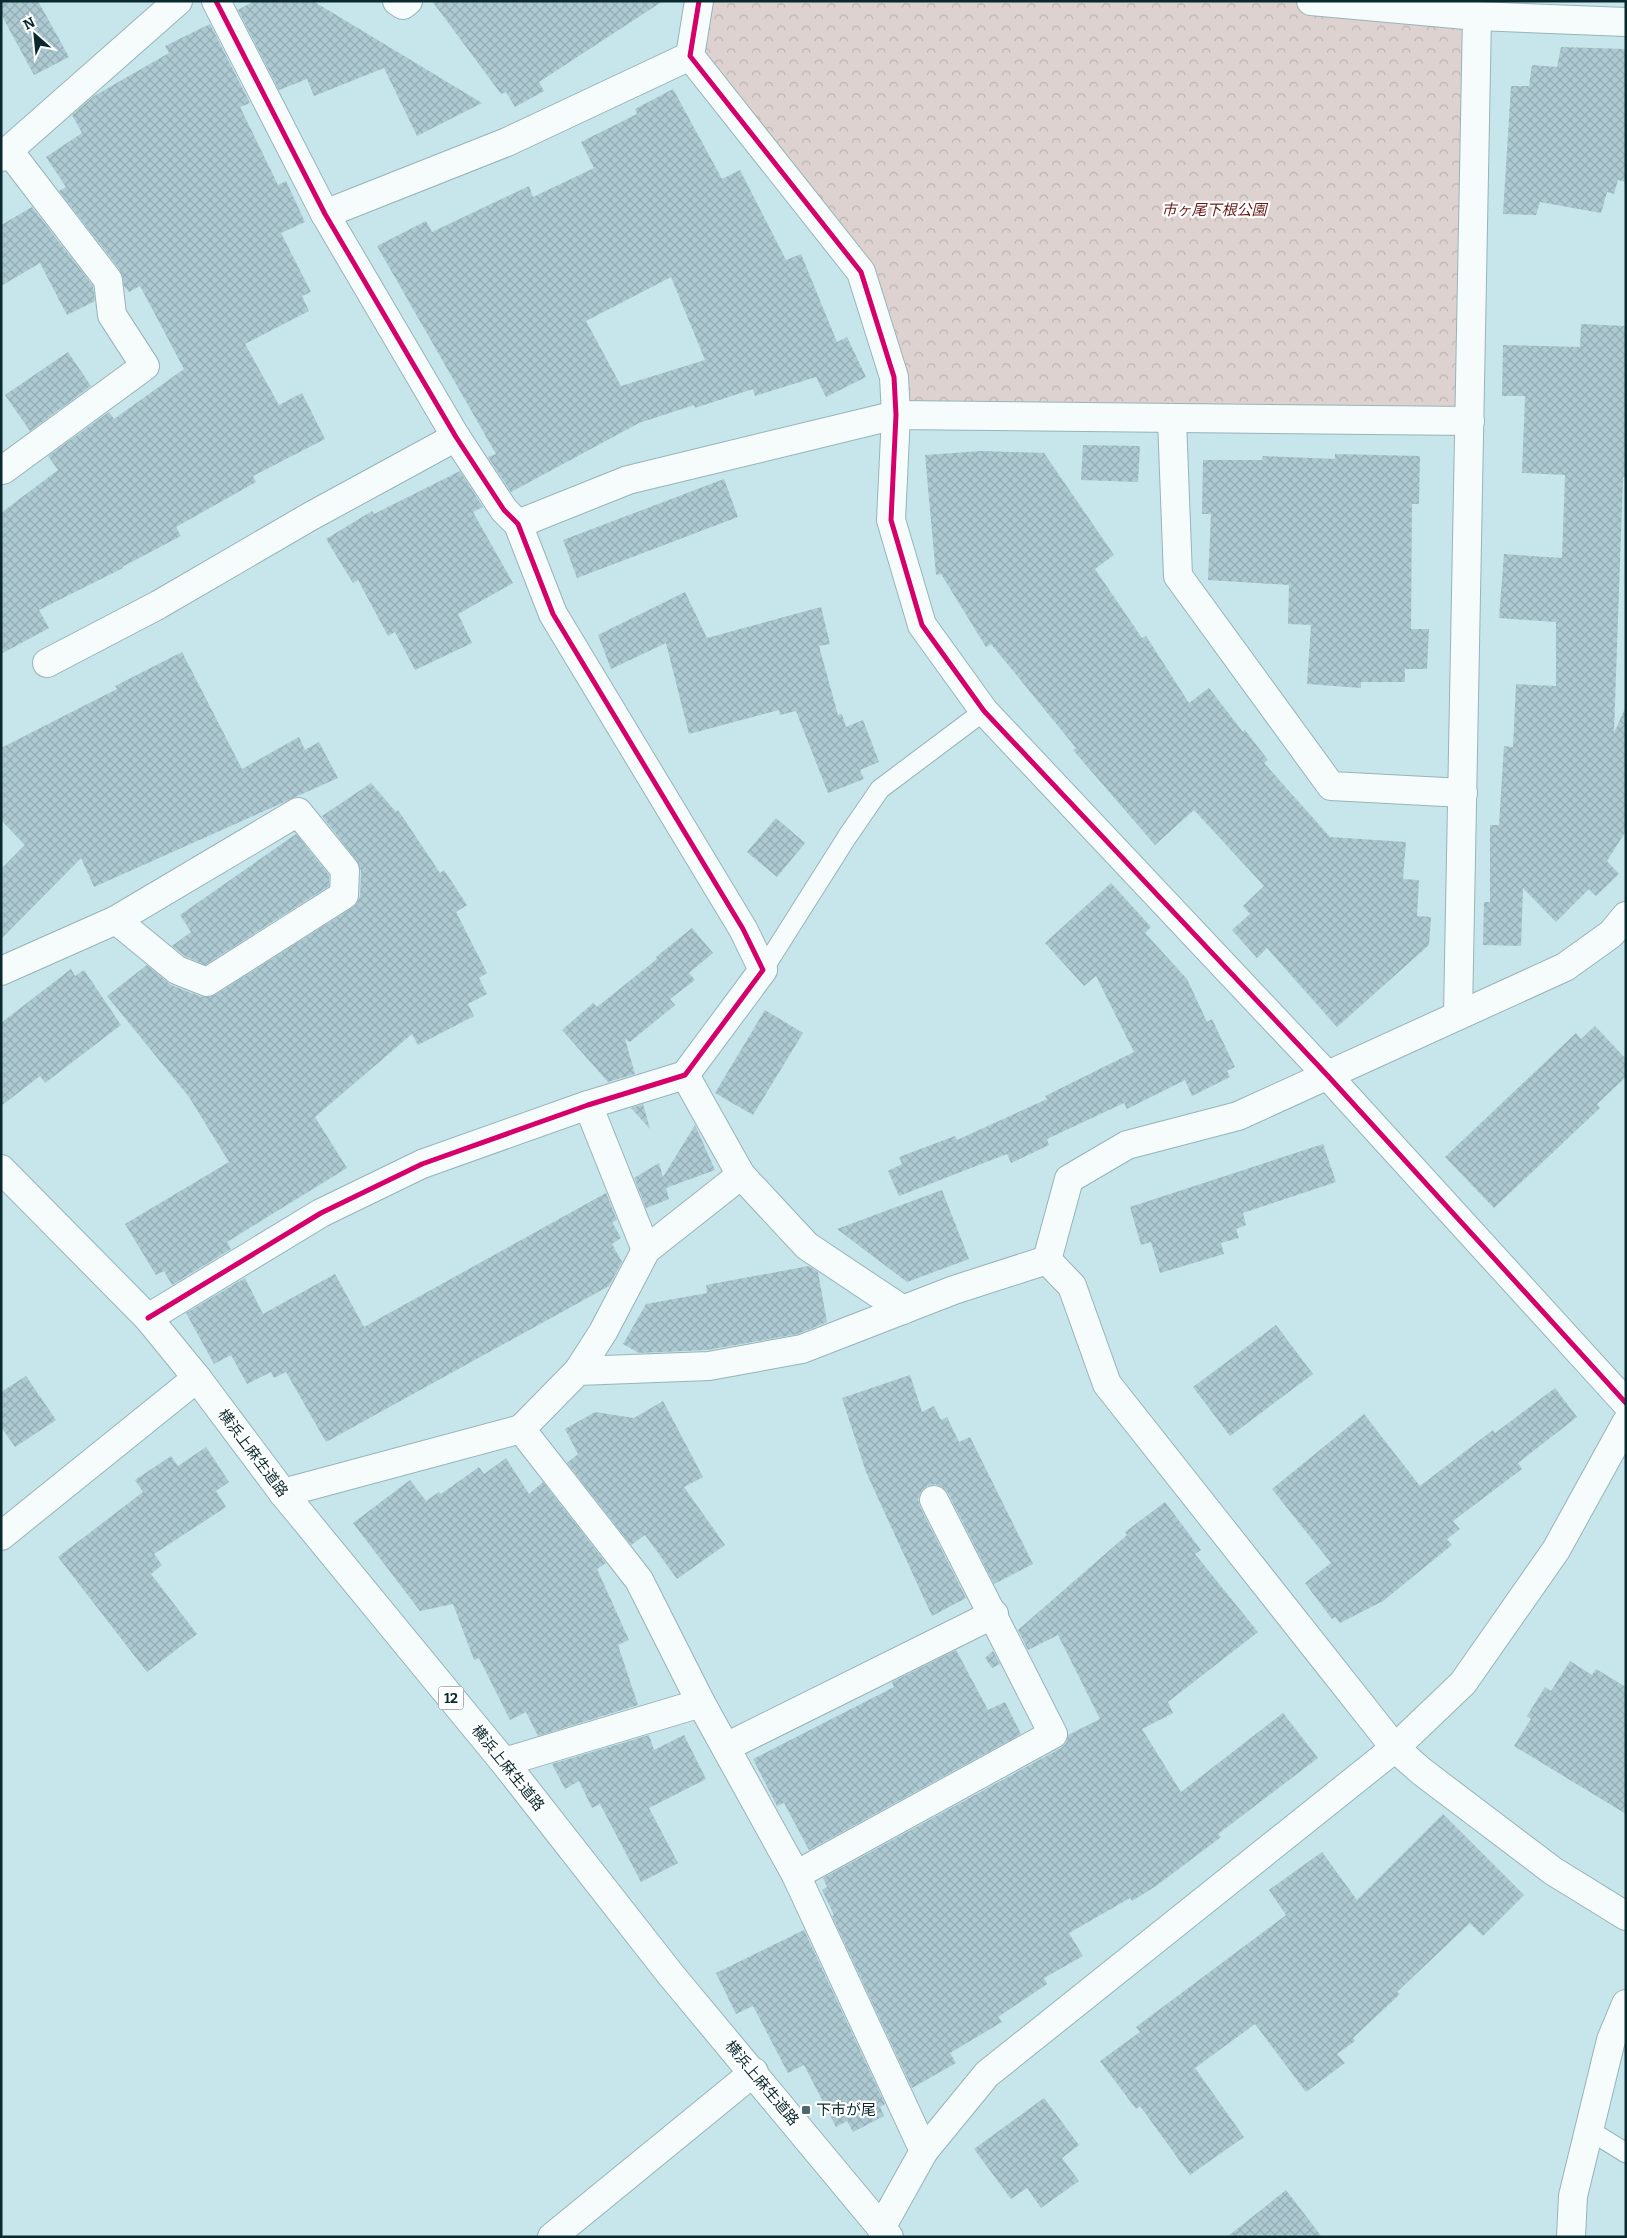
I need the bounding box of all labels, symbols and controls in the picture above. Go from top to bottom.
north arrow [10,10,60,60]
text: N [21,14,38,34]
park label: 市ヶ尾下根公園 [1161,201,1268,219]
street label: 横浜上麻生道路 [214,1406,292,1500]
road number: 12 [438,1686,464,1710]
street label: 横浜上麻生道路 [468,1722,548,1814]
street label: 横浜上麻生道路 [721,2037,803,2129]
place label: 下市が尾 [816,2101,876,2119]
marker: 下市が尾 [800,2104,812,2116]

